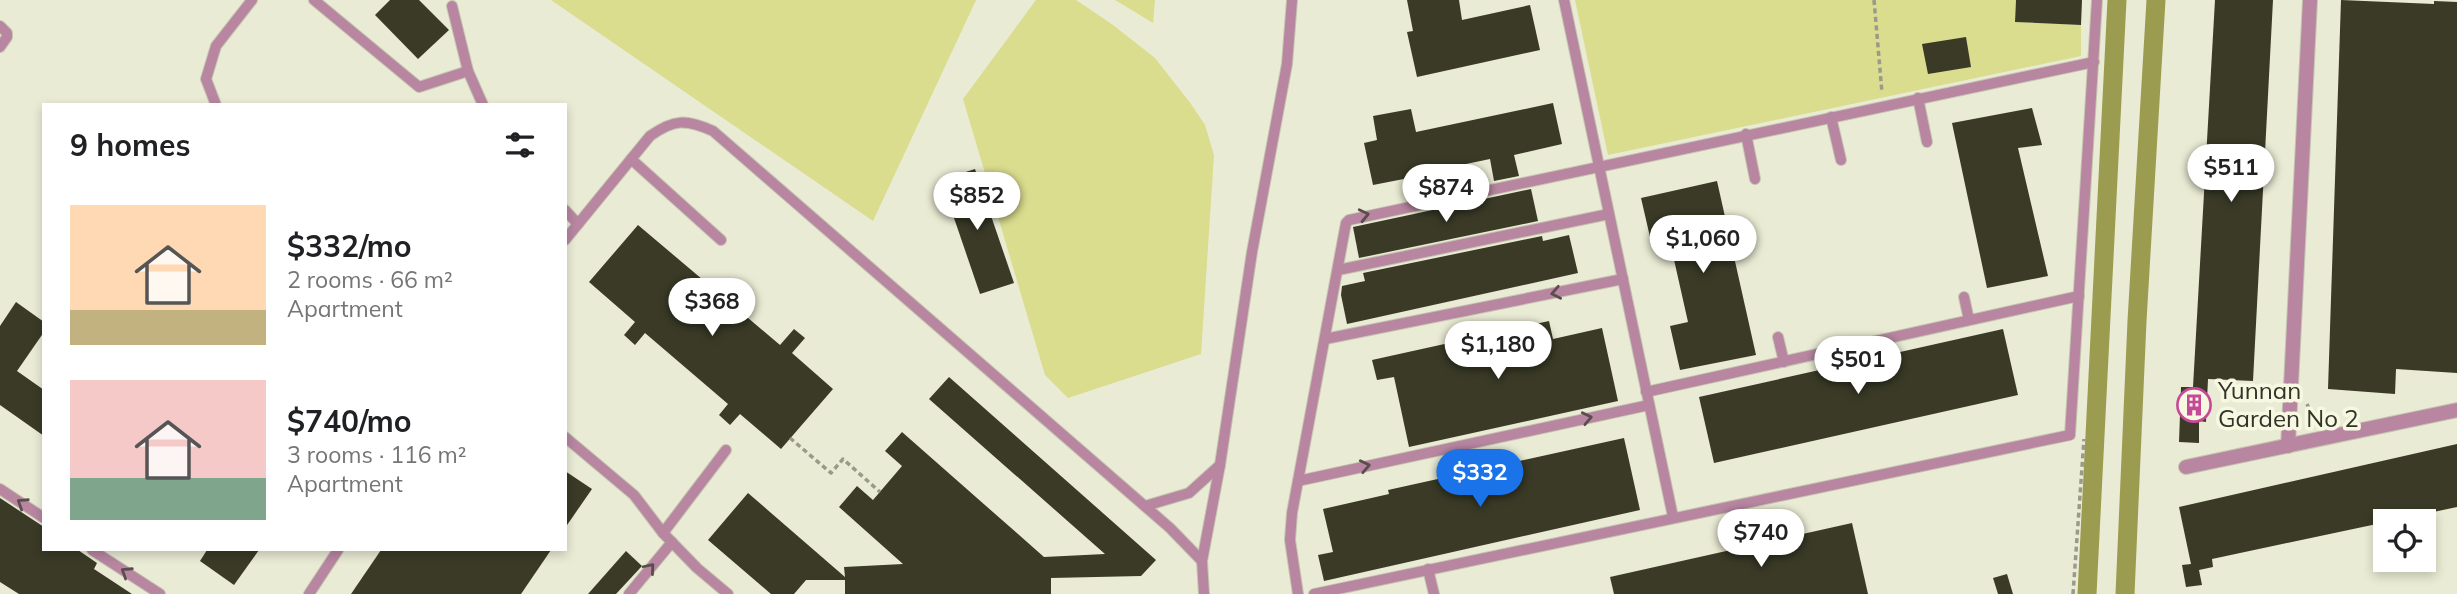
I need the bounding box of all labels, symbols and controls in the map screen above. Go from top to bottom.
text: 9 homes [70,126,191,164]
icon: filters [501,126,539,164]
pin: $511 [2190,144,2272,204]
text: $511 [2203,152,2259,181]
pin: $874 [1405,164,1487,224]
text: $874 [1418,172,1474,201]
pin: $852 [936,173,1018,232]
text: $852 [949,180,1005,209]
one-way arrow [1358,209,1370,224]
pin: $1,060 [1646,216,1760,275]
text: $1,060 [1666,223,1740,252]
text: $332/mo [287,227,411,265]
icon: home [126,233,210,317]
text: 2 rooms · 66 m² [287,265,453,294]
pin: $368 [671,278,753,338]
one-way arrow [1550,284,1562,299]
text: $368 [684,286,740,315]
text: Apartment [287,294,403,323]
pin: $1,180 [1441,322,1555,381]
text: $1,180 [1461,329,1535,358]
pin: $501 [1817,336,1899,396]
text: $501 [1830,344,1886,373]
place label: Yunnan Garden No 2 [2217,375,2359,433]
building icon: Yunnan Garden No 2 [2175,386,2213,424]
text: $740/mo [287,402,411,440]
icon: home [126,408,210,492]
one-way arrow [1581,412,1593,427]
text: 3 rooms · 116 m² [287,440,467,469]
pin: $332 [1439,449,1521,509]
text: $332 [1452,457,1508,486]
one-way arrow [1359,460,1371,475]
text: Apartment [287,469,403,498]
one-way arrow [17,499,30,512]
map controls [2373,509,2436,572]
button: locate [2373,509,2436,572]
pin: $740 [1720,510,1802,569]
text: $740 [1733,517,1789,546]
one-way arrow [642,563,655,576]
one-way arrow [121,567,134,580]

